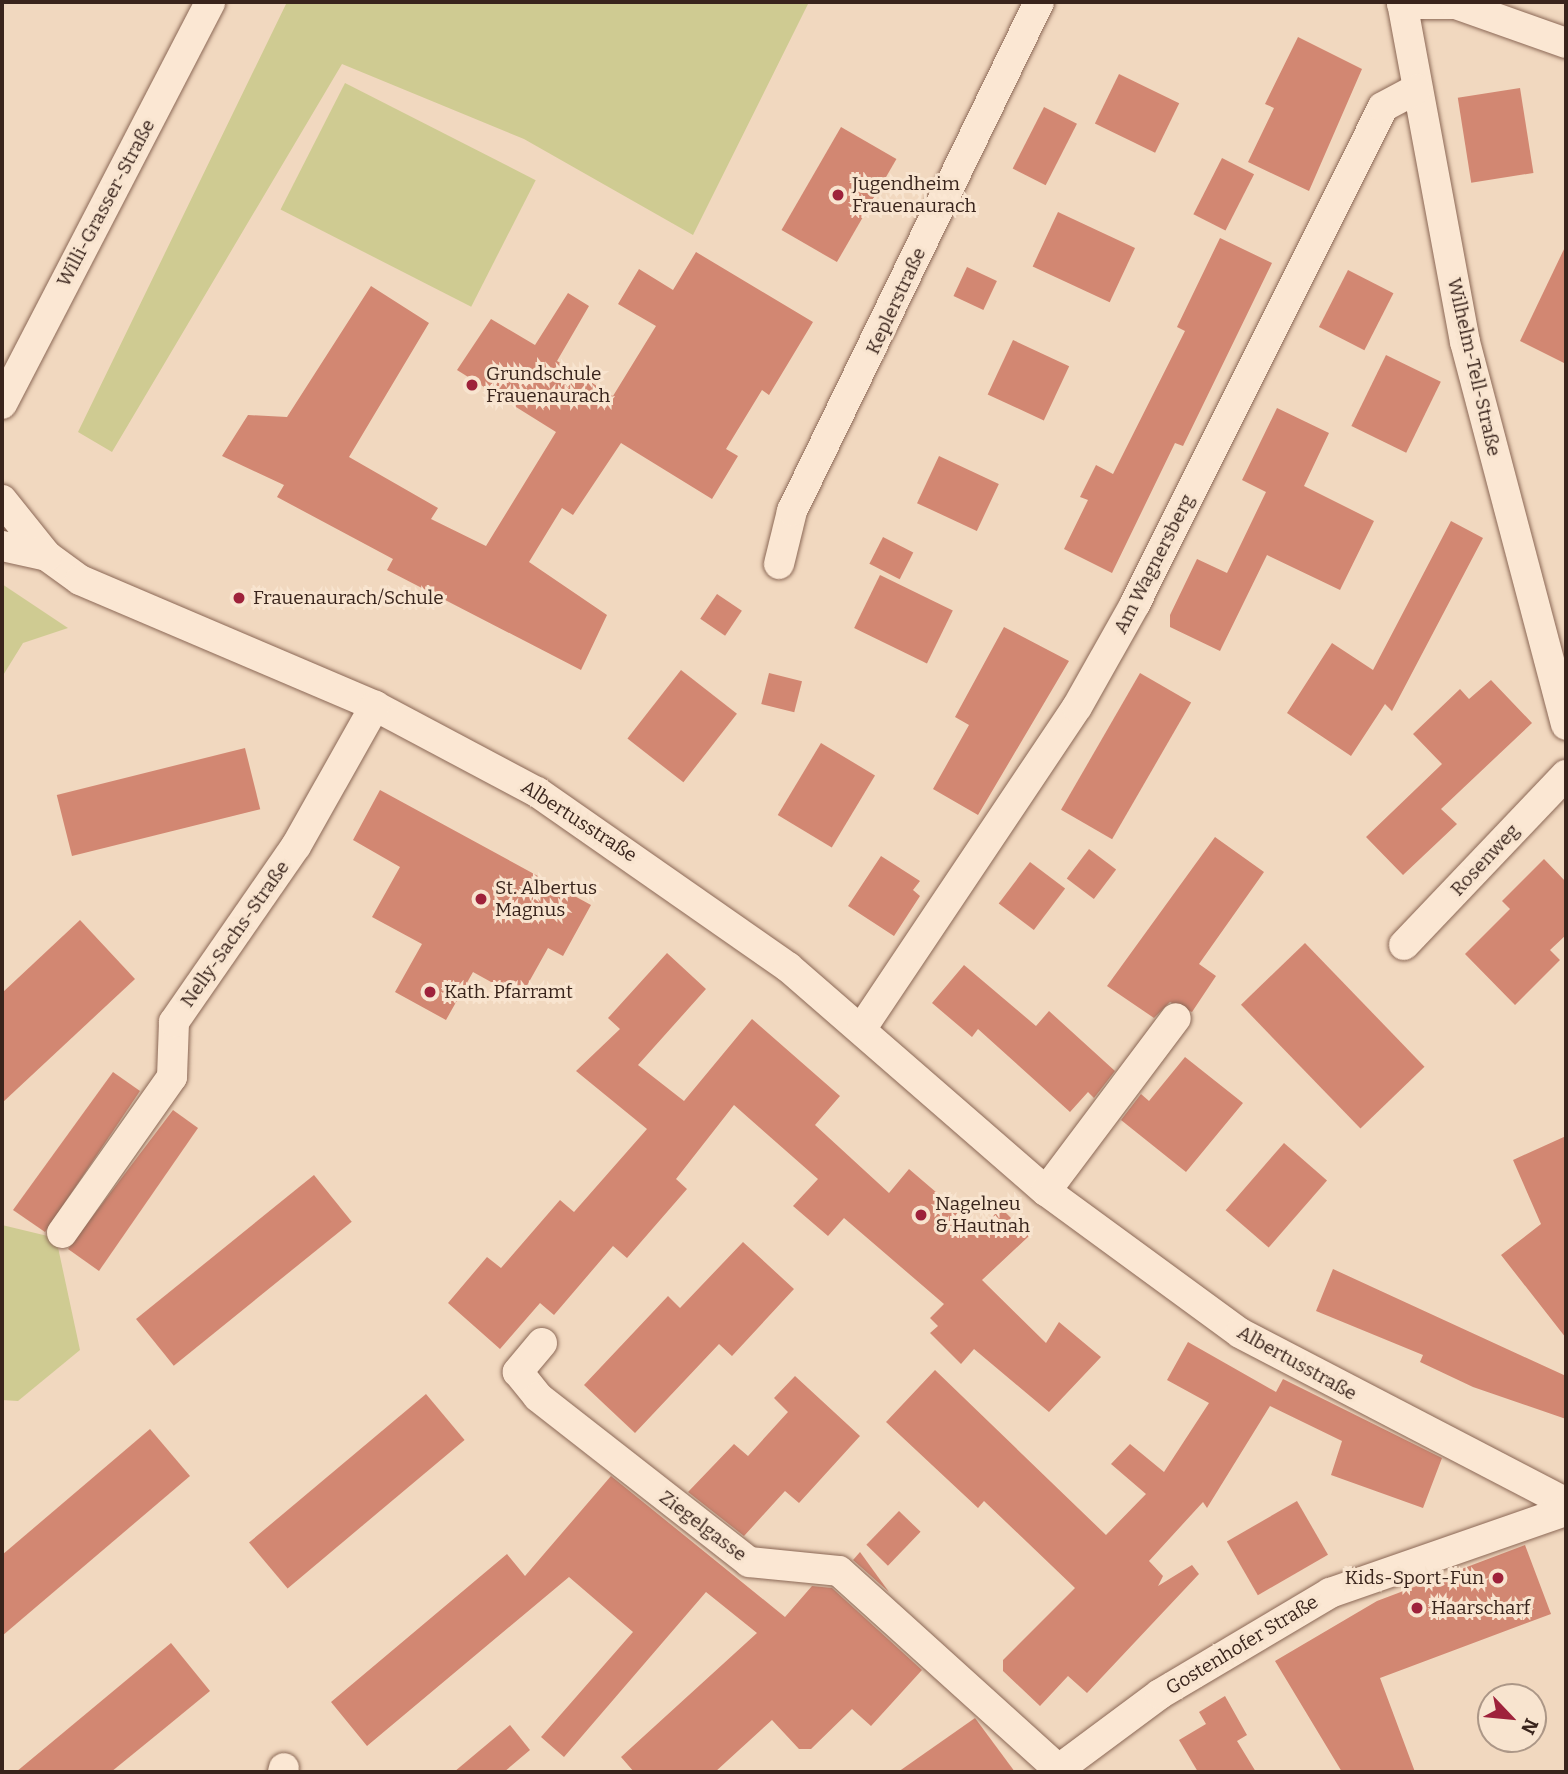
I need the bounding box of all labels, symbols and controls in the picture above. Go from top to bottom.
street label: Willi-Grasser-Straße [52,115,160,291]
place label: Jugendheim Frauenaurach [852,173,976,217]
marker: Jugendheim Frauenaurach [830,187,846,203]
street label: Keplerstraße [861,244,931,358]
street label: Wilhelm-Tell-Straße [1442,276,1506,458]
place label: Grundschule Frauenaurach [486,363,610,407]
marker: Grundschule Frauenaurach [464,377,480,393]
street label: Am Wagnersberg [1109,491,1199,637]
place label: Frauenaurach/Schule [253,587,444,609]
marker: Frauenaurach/Schule [231,590,247,606]
street label: Albertusstraße [517,775,641,867]
street label: Rosenweg [1446,819,1524,901]
street label: Nelly-Sachs-Straße [176,856,294,1012]
place label: St. Albertus Magnus [495,877,597,921]
marker: St. Albertus Magnus [473,891,489,907]
place label: Kath. Pfarramt [444,981,573,1003]
marker: Kath. Pfarramt [422,984,438,1000]
place label: Nagelneu & Hautnah [935,1193,1030,1237]
marker: Nagelneu & Hautnah [913,1207,929,1223]
street label: Albertusstraße [1233,1321,1361,1405]
street label: Ziegelgasse [655,1486,751,1566]
place label: Kids-Sport-Fun [1345,1567,1484,1589]
marker: Kids-Sport-Fun [1490,1570,1506,1586]
street label: Gostenhofer Straße [1162,1591,1322,1699]
place label: Haarscharf [1431,1597,1530,1619]
marker: Haarscharf [1409,1600,1425,1616]
north arrow [1477,1683,1547,1753]
text: N [1516,1715,1543,1738]

